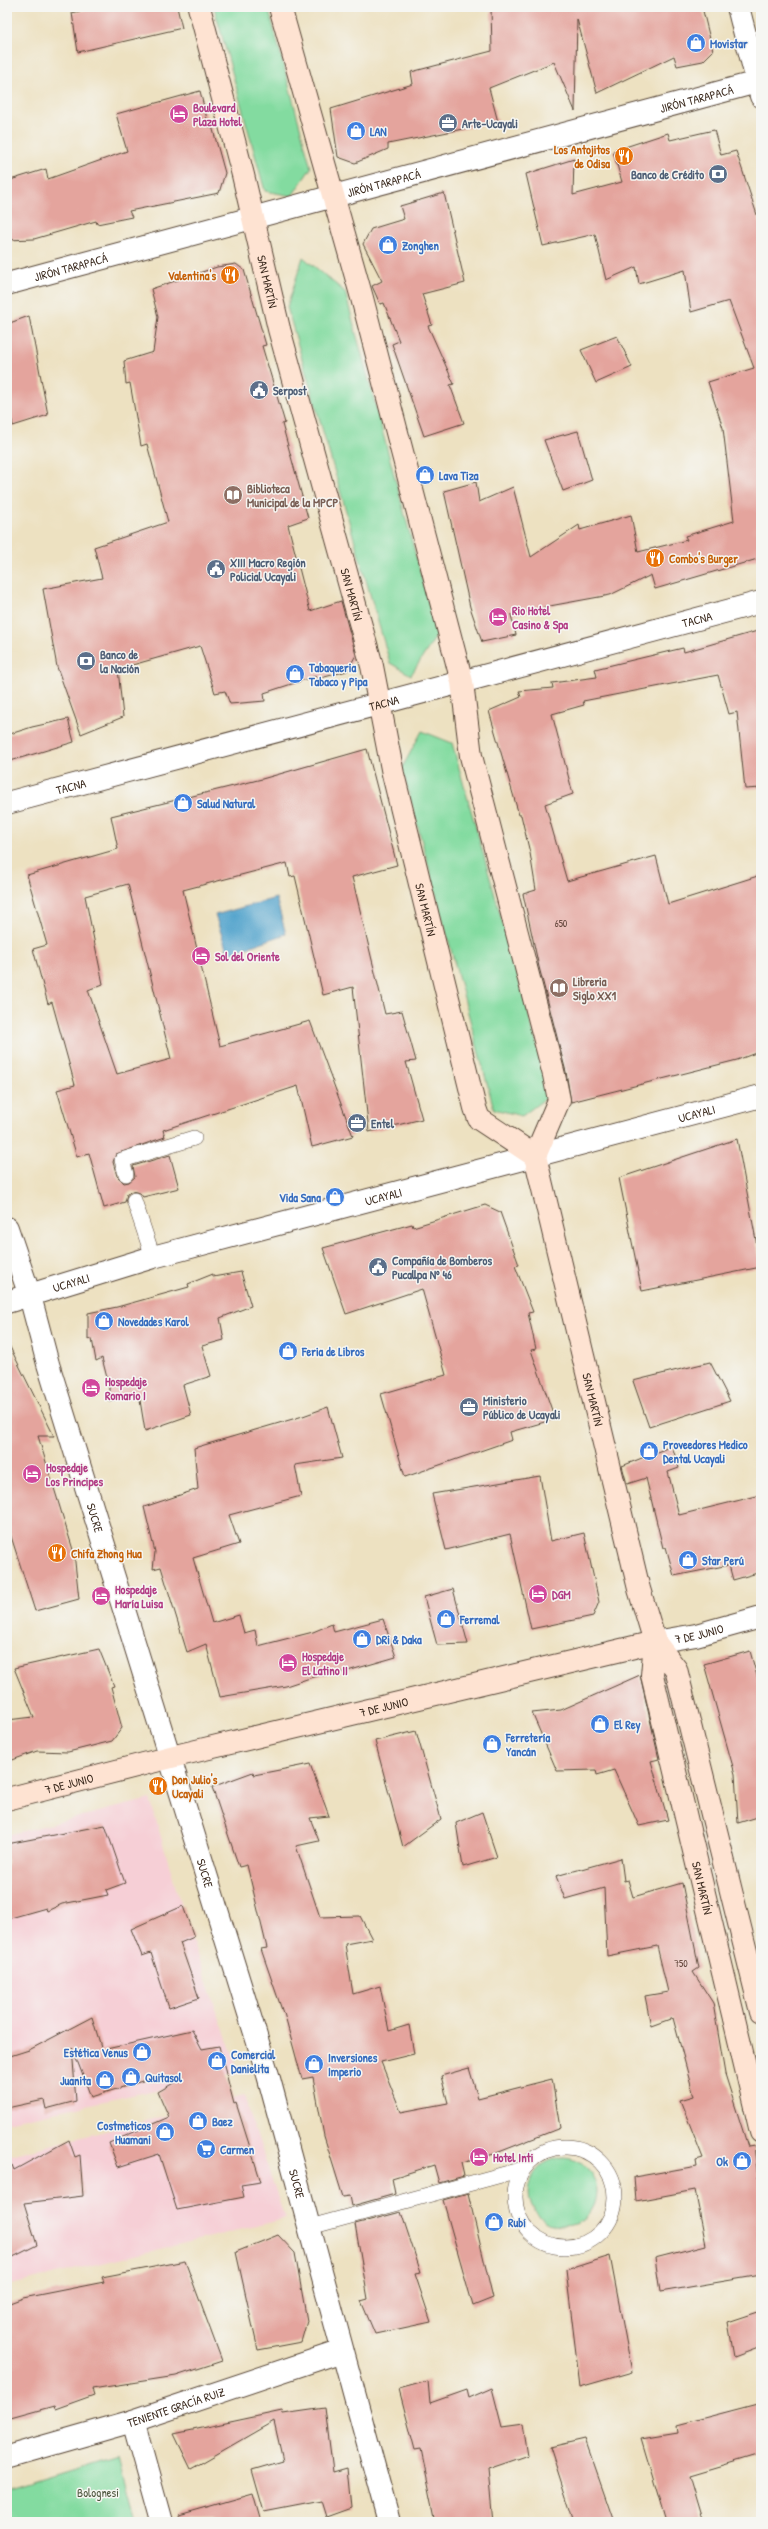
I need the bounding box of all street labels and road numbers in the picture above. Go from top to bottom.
street label: JIRÓN TARAPACÁ [658,80,735,116]
street label: JIRÓN TARAPACÁ [345,165,422,201]
street label: JIRÓN TARAPACÁ [32,249,110,285]
street label: SAN MARTÍN [253,253,282,310]
street label: SAN MARTÍN [337,566,368,622]
street label: TACNA [680,607,714,631]
street label: TACNA [367,690,401,715]
street label: TACNA [54,774,88,798]
street label: SAN MARTÍN [412,881,441,938]
street label: UCAYALI [676,1100,717,1126]
street label: UCAYALI [363,1183,404,1209]
street label: UCAYALI [51,1269,91,1296]
street label: SAN MARTÍN [579,1371,608,1428]
street label: SUCRE [83,1501,108,1535]
street label: 7 DE JUNIO [674,1619,726,1647]
street label: 7 DE JUNIO [358,1692,410,1720]
street label: 7 DE JUNIO [43,1769,95,1797]
street label: SUCRE [193,1856,218,1890]
street label: SAN MARTÍN [688,1860,717,1916]
street label: SUCRE [285,2167,310,2201]
street label: TENIENTE GRACÍA RUIZ [125,2383,227,2431]

